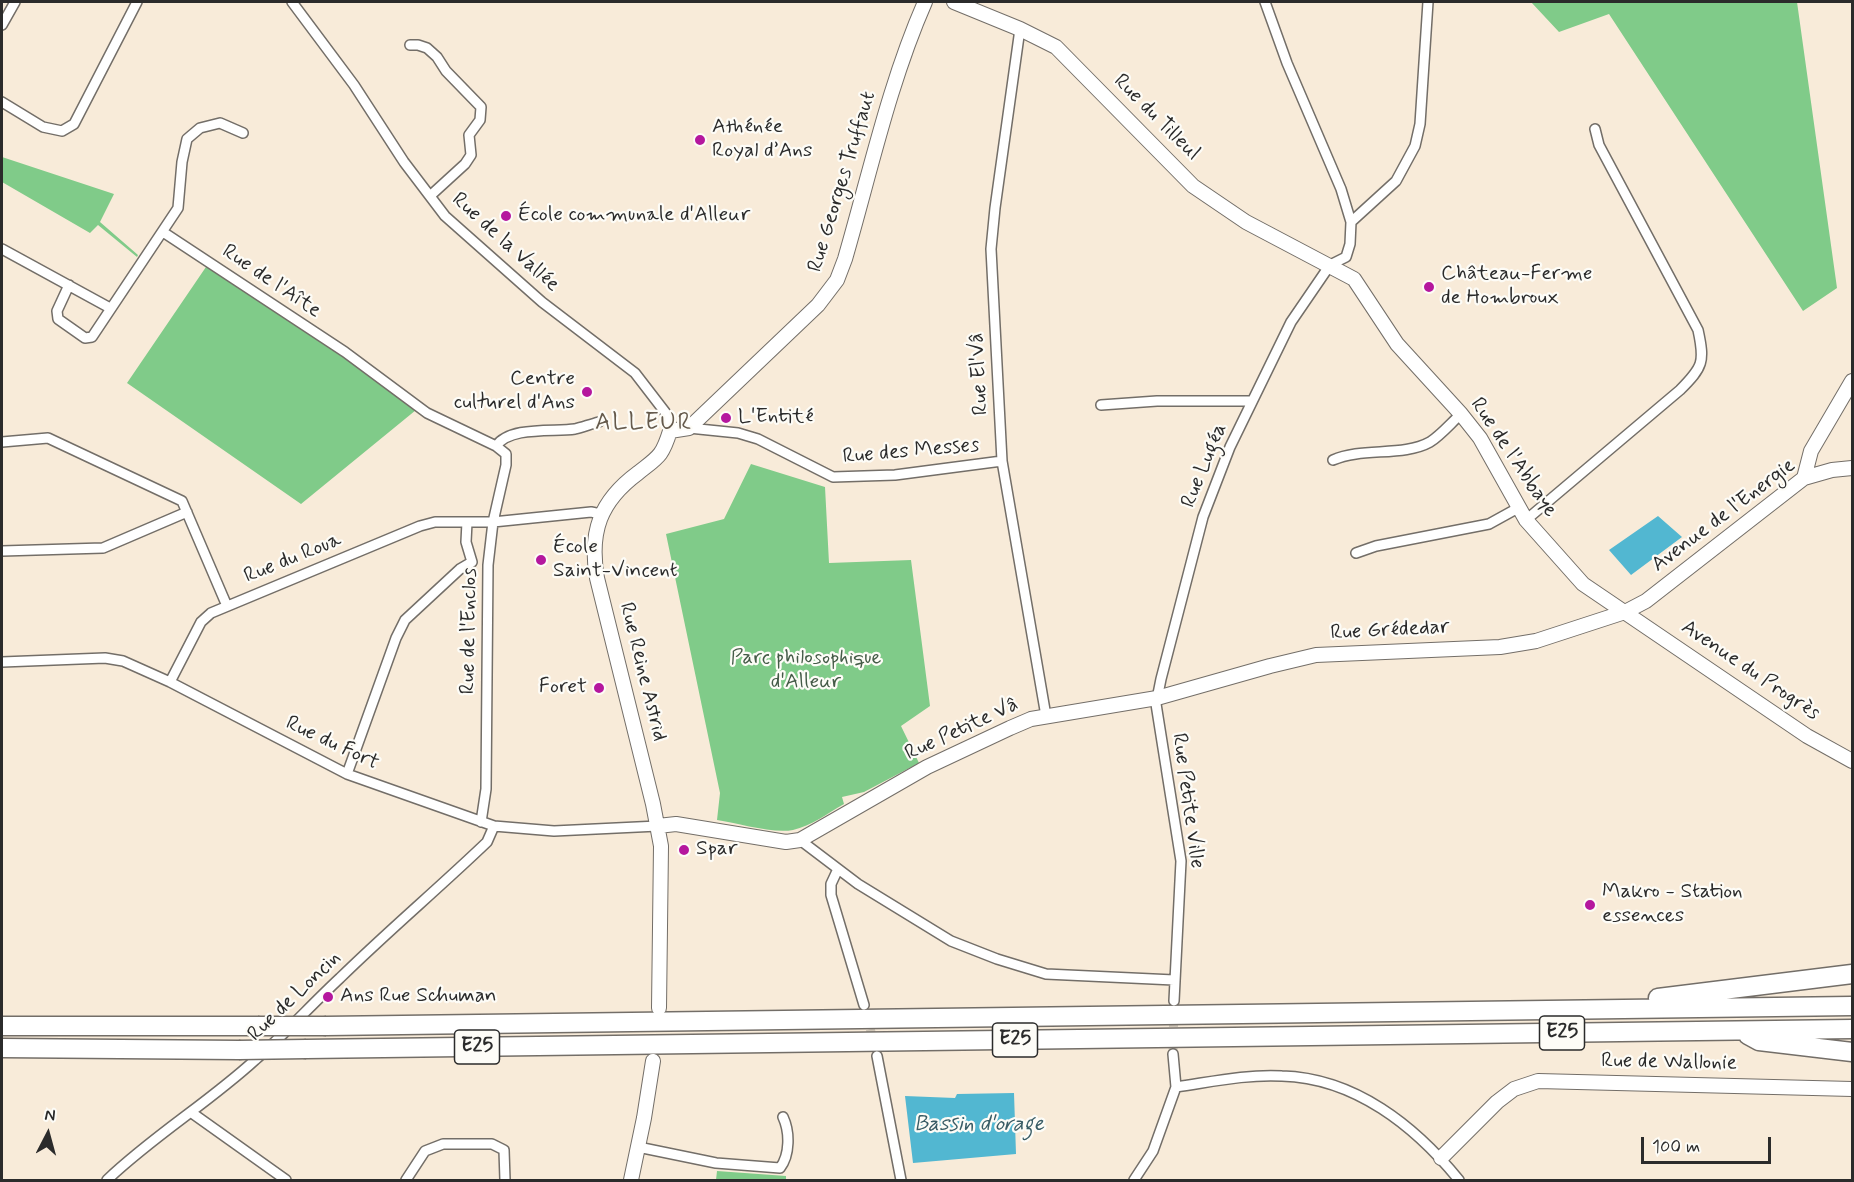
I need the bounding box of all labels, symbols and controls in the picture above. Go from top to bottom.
street label: Rue du Tilleul [1107,69,1205,167]
street label: Rue Georges Truffaut [803,89,883,275]
place label: Athénée Royal d’Ans [712,115,812,165]
marker: Athénée Royal d’Ans [693,133,707,147]
street label: Rue de la Vallée [446,188,564,298]
place label: École communale d'Alleur [518,203,750,229]
marker: École communale d'Alleur [499,209,513,223]
street label: Rue de l'Aîte [217,240,325,324]
place label: Château-Ferme de Hombroux [1441,262,1592,312]
marker: Château-Ferme de Hombroux [1422,280,1436,294]
street label: Rue El'Vâ [965,332,995,416]
place label: Centre culturel d'Ans [454,367,575,417]
marker: Centre culturel d'Ans [580,385,594,399]
street label: Rue de l'Abbaye [1464,394,1562,522]
place label: L'Entité [738,405,814,431]
district label: ALLEUR [594,410,694,438]
marker: L'Entité [719,411,733,425]
street label: Rue Lugéa [1177,420,1233,512]
street label: Rue des Messes [842,433,980,471]
street label: Avenue de l'Energie [1647,454,1801,578]
street label: Rue du Roua [241,528,345,590]
place label: École Saint-Vincent [553,535,678,585]
marker: École Saint-Vincent [534,553,548,567]
street label: Rue de l'Enclos [456,567,484,695]
street label: Rue Reine Astrid [613,600,671,744]
street label: Rue Grédedar [1330,615,1450,647]
street label: Avenue du Progrès [1676,615,1824,727]
park label: Parc philosophique d'Alleur [730,646,882,696]
place label: Foret [539,675,587,701]
marker: Foret [592,681,606,695]
street label: Rue Petite Vâ [901,693,1023,767]
street label: Rue du Fort [281,711,383,777]
street label: Rue Petite Ville [1165,732,1209,870]
place label: Spar [696,837,737,863]
marker: Spar [677,843,691,857]
place label: Makro - Station essences [1602,880,1743,930]
marker: Makro - Station essences [1583,898,1597,912]
street label: Rue de Loncin [243,946,347,1048]
place label: Ans Rue Schuman [340,984,497,1010]
marker: Ans Rue Schuman [321,990,335,1004]
road number: E25 [1540,1016,1584,1050]
road number: E25 [992,1023,1038,1057]
road number: E25 [454,1030,500,1064]
street label: Rue de Wallonie [1601,1049,1737,1077]
north arrow [18,1104,78,1164]
text: N [44,1105,56,1127]
water label: Bassin d'orage [914,1112,1044,1138]
scale bar [1644,1125,1774,1163]
text: 100 m [1652,1135,1700,1159]

